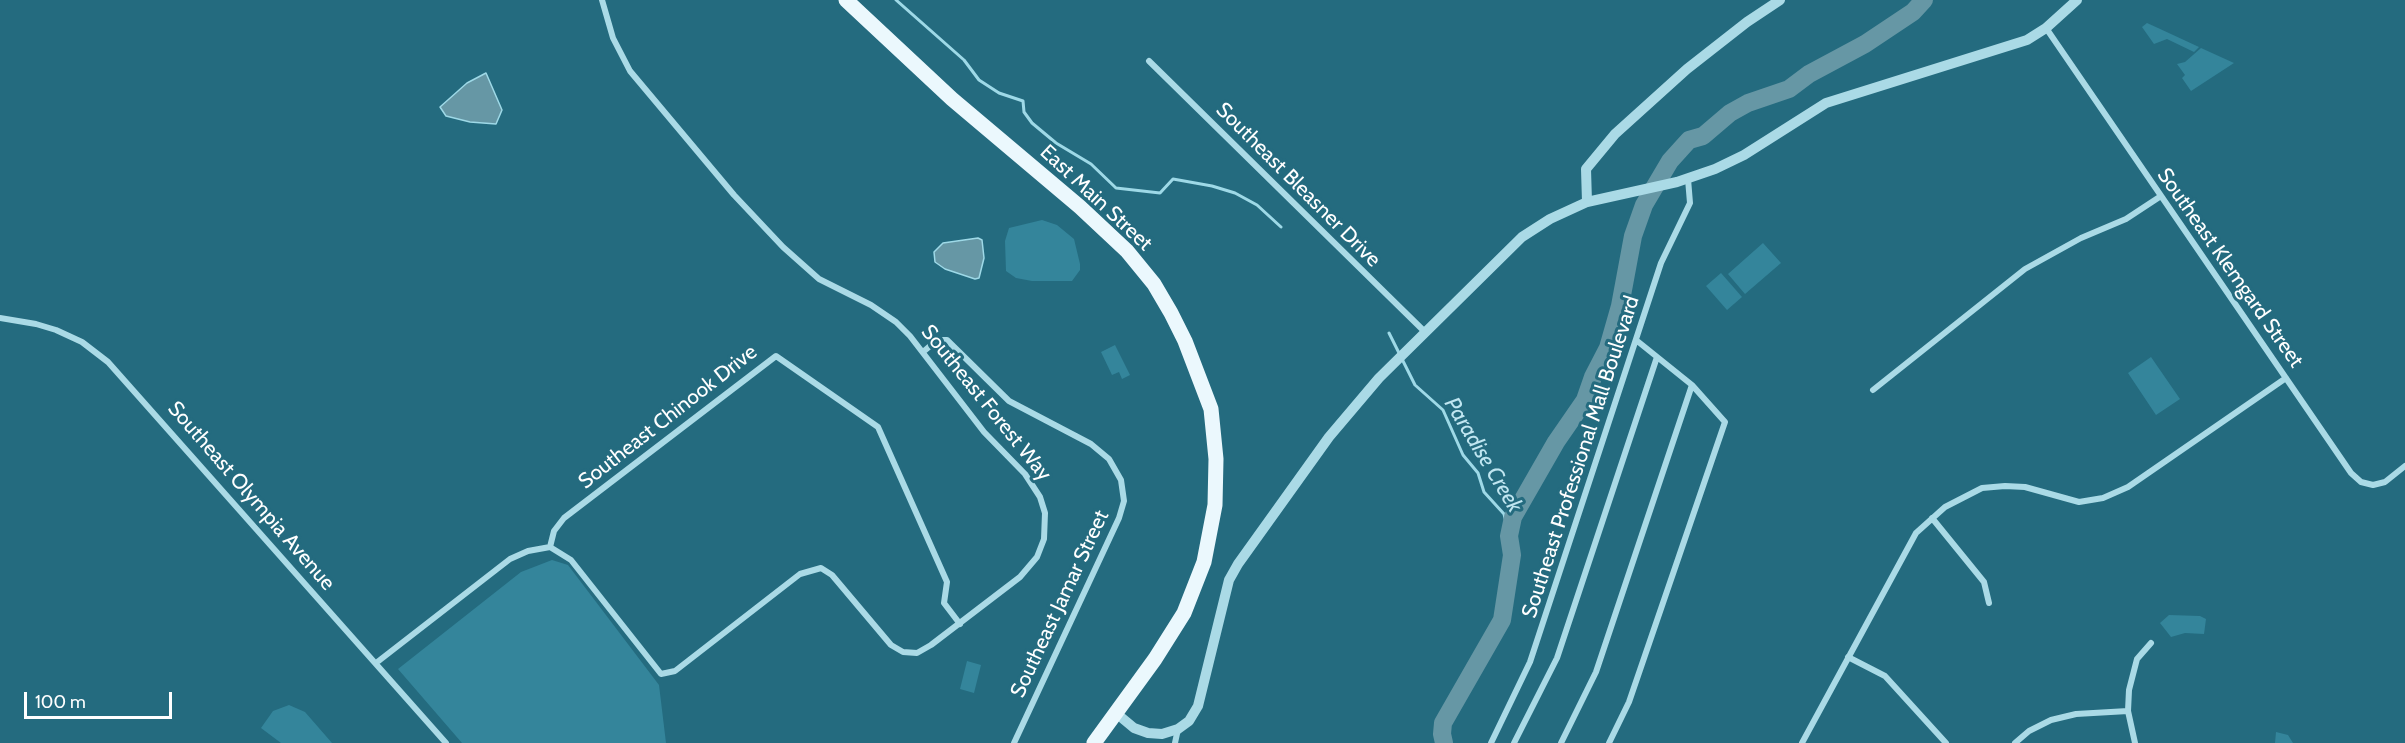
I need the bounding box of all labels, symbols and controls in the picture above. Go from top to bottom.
street label: Southeast Bleasner Drive [1210,97,1386,273]
street label: East Main Street [1035,140,1157,256]
street label: Southeast Klemgard Street [2151,163,2309,373]
street label: Southeast Professional Mall Boulevard [1517,293,1645,621]
street label: Southeast Forest Way [915,320,1057,486]
street label: Southeast Chinook Drive [574,340,762,494]
water label: Paradise Creek [1438,393,1528,517]
street label: Southeast Olympia Avenue [162,396,340,596]
street label: Southeast Jamar Street [1006,506,1114,702]
scale bar [27,680,176,718]
text: 100 m [35,691,86,713]

